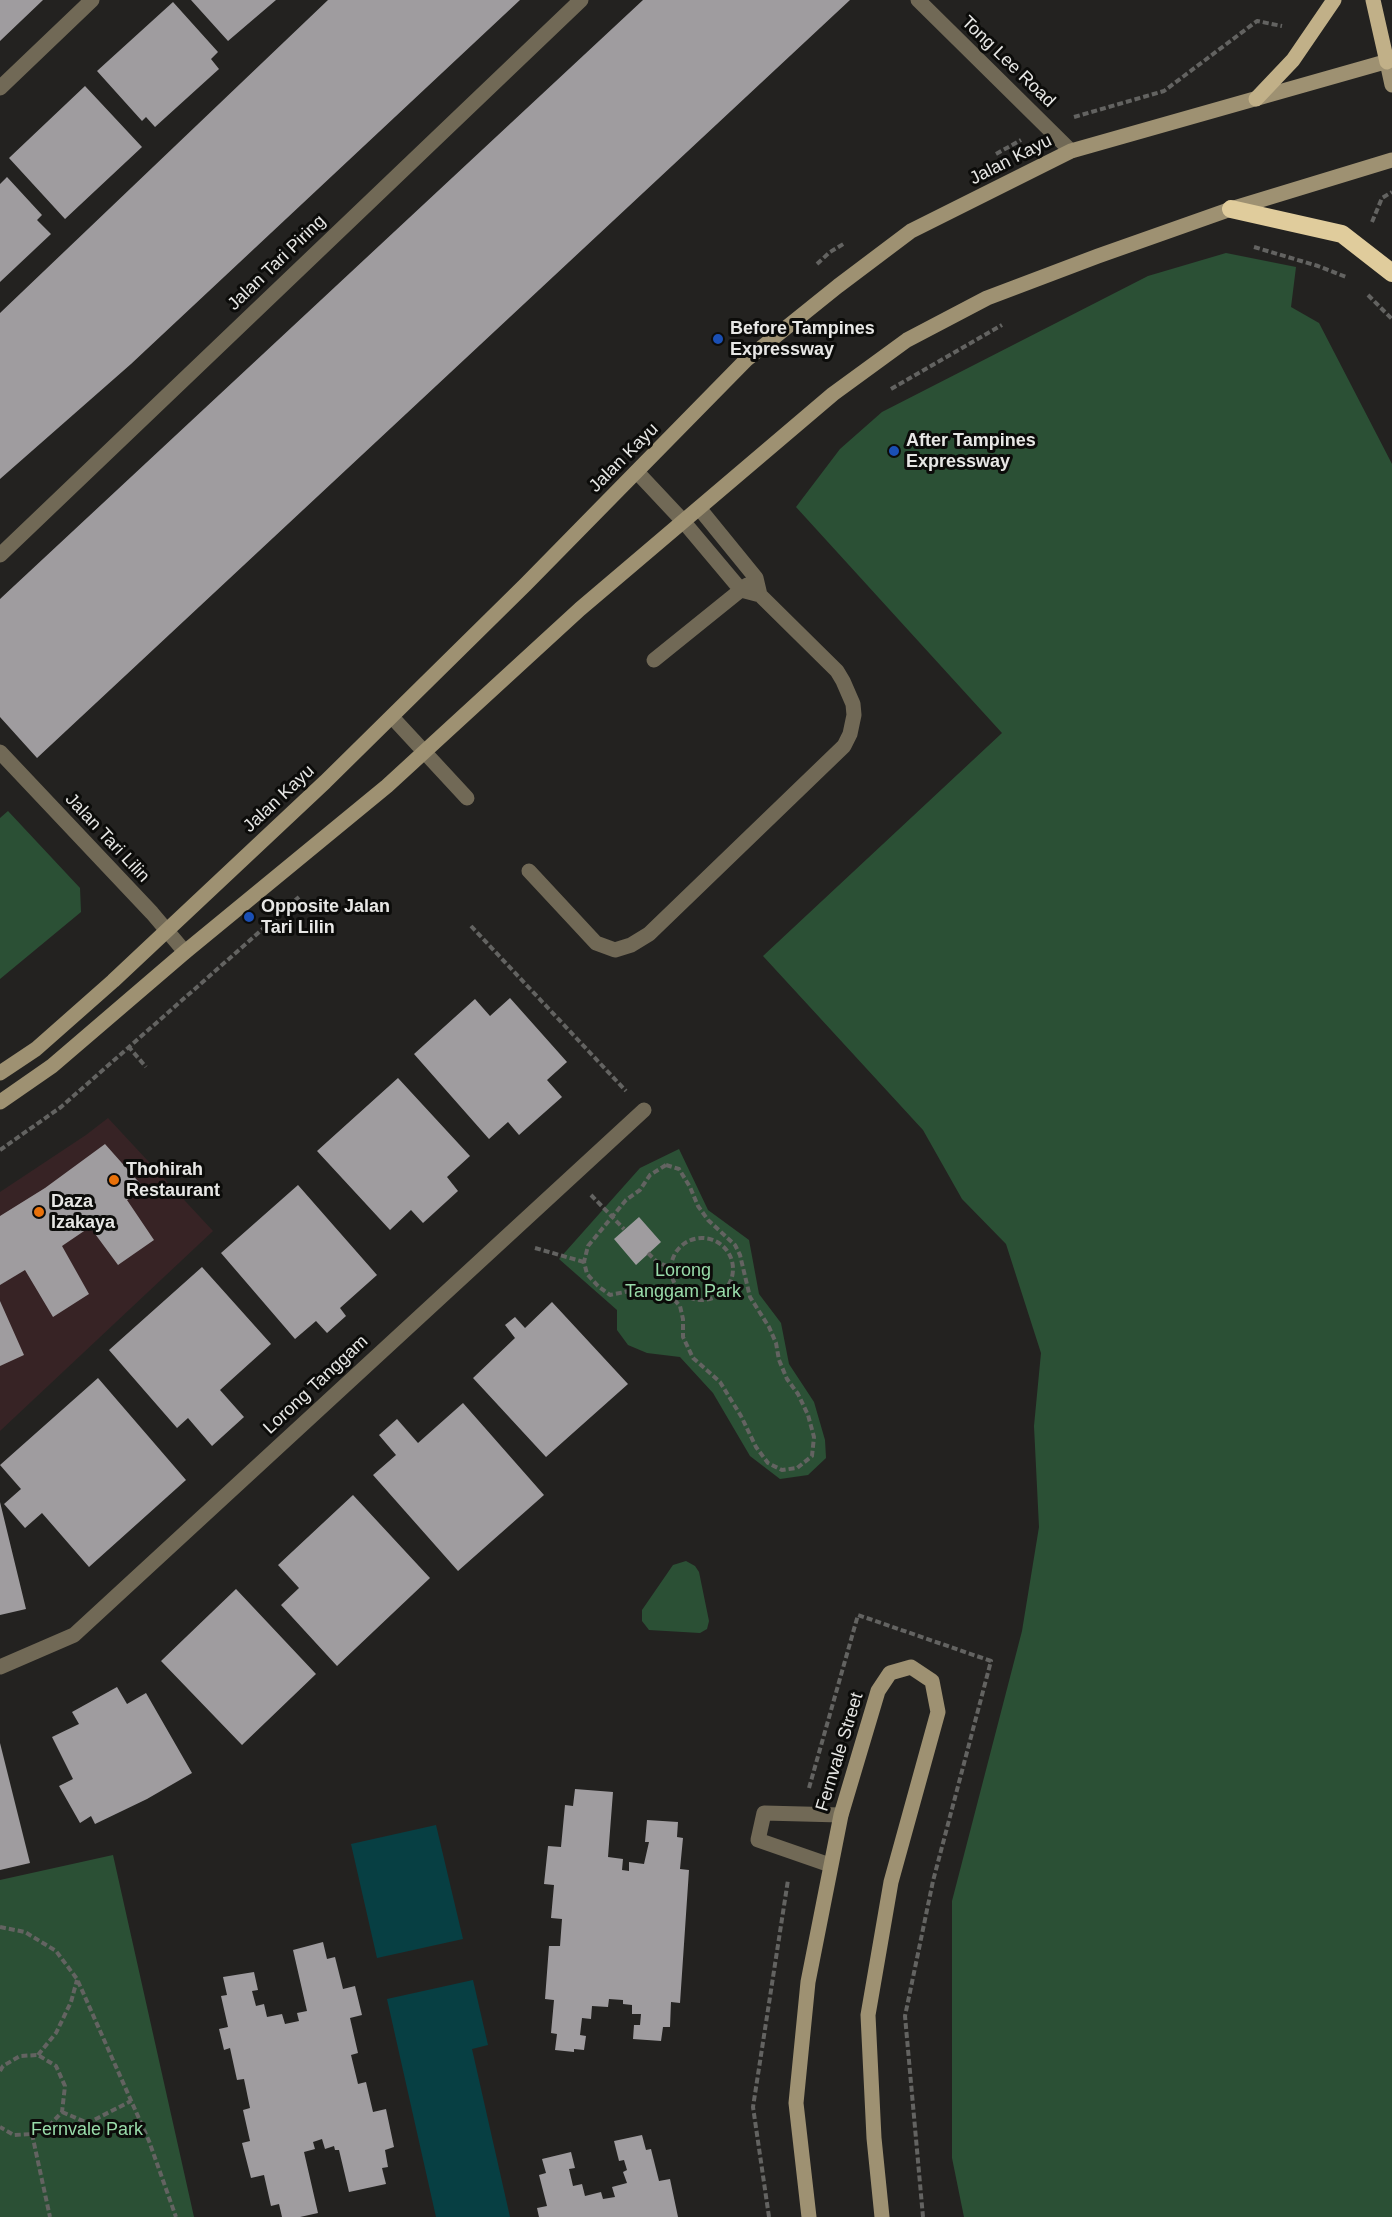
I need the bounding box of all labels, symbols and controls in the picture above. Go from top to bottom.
street label: Tong Lee Road [957,12,1059,112]
street label: Jalan Kayu [966,130,1056,190]
street label: Jalan Tari Piring [223,211,331,315]
place label: Before Tampines Expressway [730,318,875,360]
marker: Before Tampines Expressway [711,332,725,346]
street label: Jalan Kayu [585,419,663,497]
place label: After Tampines Expressway [906,430,1036,472]
marker: After Tampines Expressway [887,444,901,458]
street label: Jalan Kayu [239,761,319,837]
street label: Jalan Tari Lilin [60,789,154,887]
place label: Opposite Jalan Tari Lilin [261,896,390,938]
marker: Opposite Jalan Tari Lilin [242,910,256,924]
place label: Thohirah Restaurant [126,1159,220,1202]
marker: Thohirah Restaurant [107,1173,121,1187]
place label: Daza Izakaya [51,1191,115,1234]
marker: Daza Izakaya [32,1205,46,1219]
park label: Lorong Tanggam Park [625,1260,741,1302]
street label: Lorong Tanggam [259,1331,373,1439]
street label: Fernvale Street [812,1690,868,1814]
park label: Fernvale Park [31,2119,143,2141]

